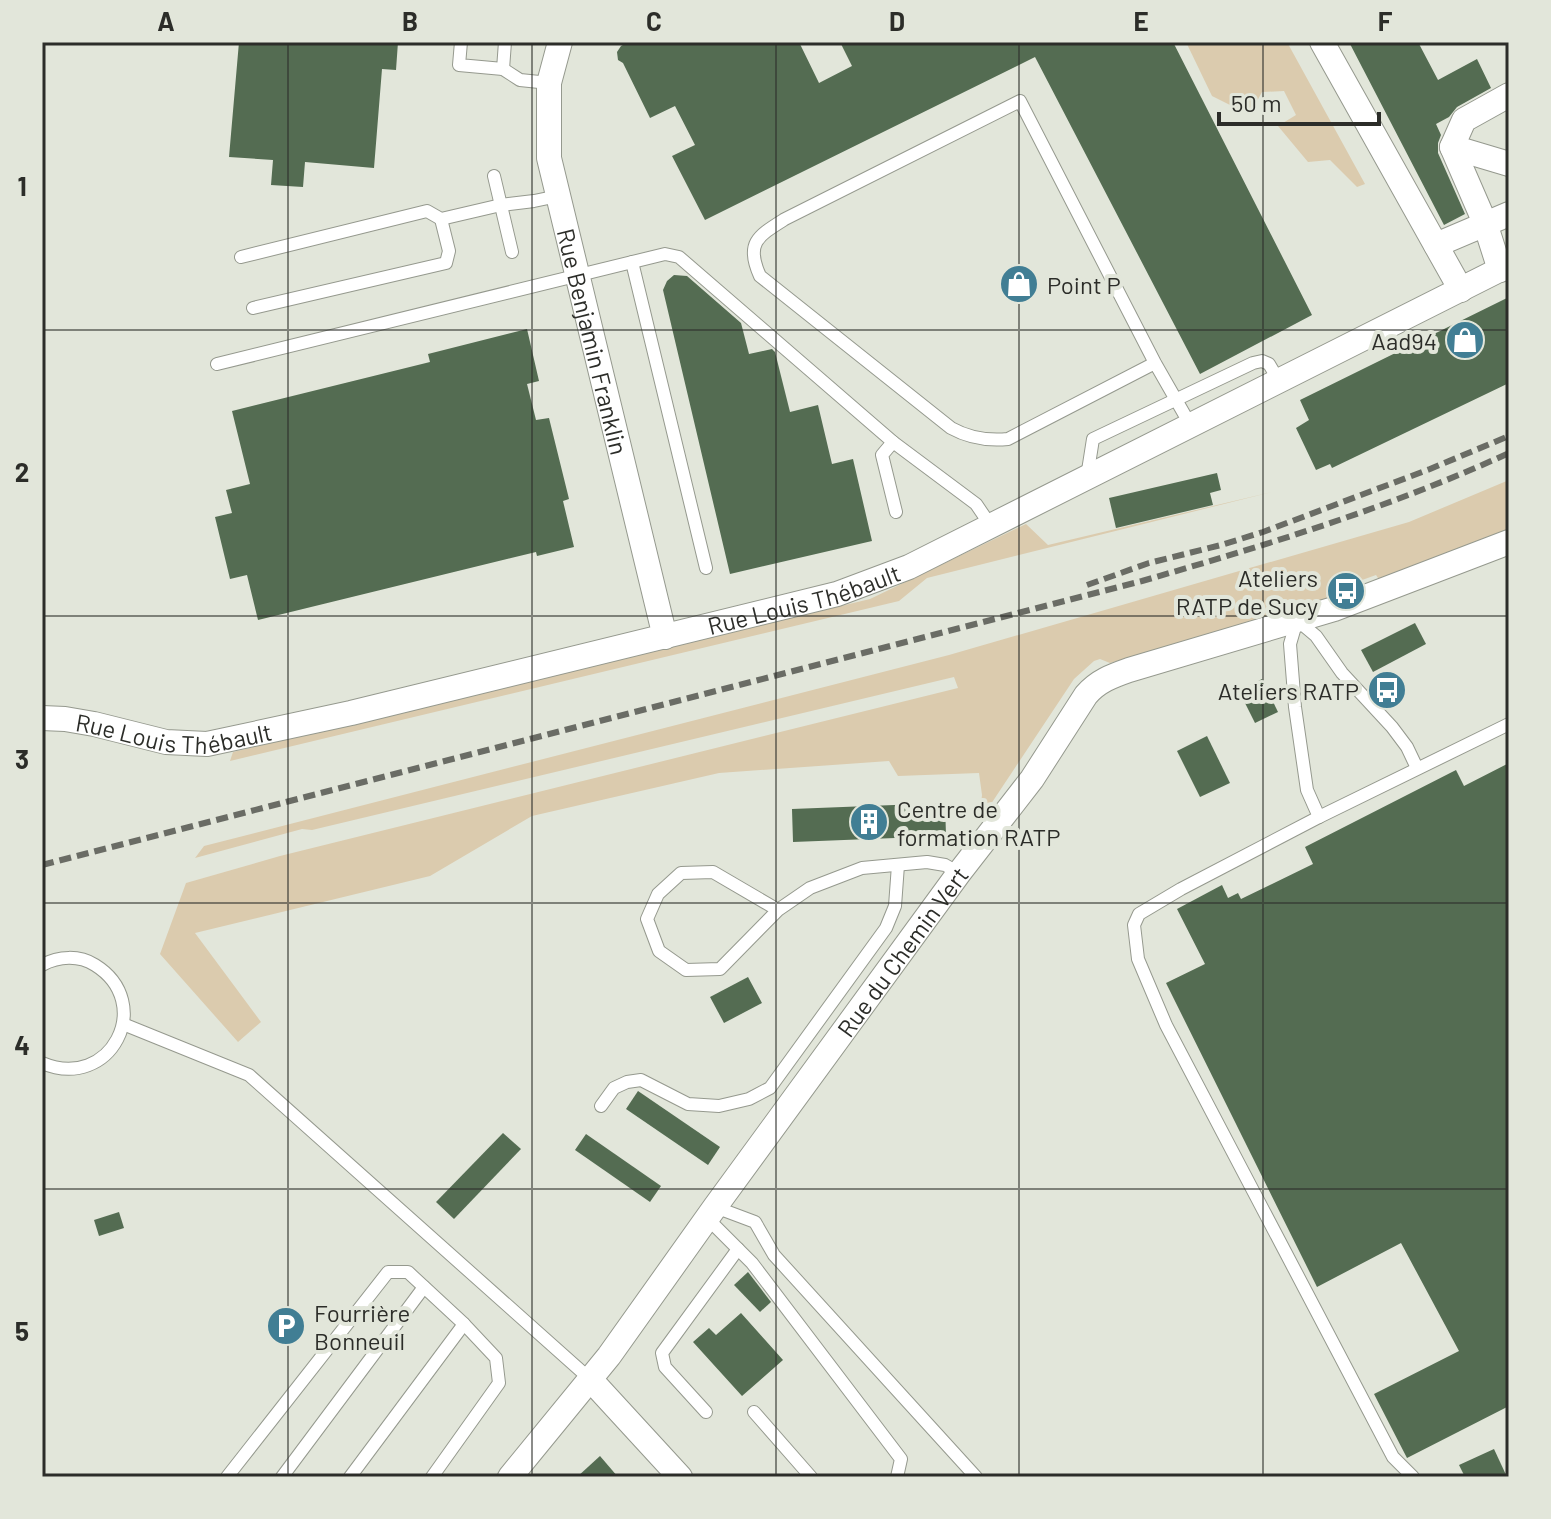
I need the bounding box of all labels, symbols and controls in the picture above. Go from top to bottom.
text: A [157,5,175,36]
text: B [402,5,418,36]
text: C [646,5,662,36]
text: D [889,5,905,36]
text: E [1133,5,1149,36]
text: F [1378,5,1393,36]
scale bar [1219,76,1379,126]
text: 50 m [1231,88,1282,117]
text: 1 [17,170,27,201]
street label: Rue Benjamin Franklin [552,225,635,457]
shop icon: Point P [998,263,1040,305]
place label: Point P [1047,270,1121,299]
shop icon: Aad94 [1444,319,1486,361]
place label: Aad94 [1371,326,1437,355]
text: 2 [15,456,29,487]
street label: Rue Louis Thébault [704,557,904,640]
place label: Ateliers RATP de Sucy [1176,563,1318,620]
bus stop icon: Ateliers RATP de Sucy [1325,570,1367,612]
bus stop icon: Ateliers RATP [1366,669,1408,711]
place label: Ateliers RATP [1218,676,1359,705]
street label: Rue Louis Thébault [74,707,274,759]
text: 3 [15,743,29,774]
place label: Centre de formation RATP [897,794,1060,851]
building icon: Centre de formation RATP [848,801,890,843]
street label: Rue du Chemin Vert [830,860,973,1042]
text: 4 [14,1029,30,1060]
place label: Fourrière Bonneuil [314,1298,410,1355]
parking icon: Fourrière Bonneuil [265,1305,307,1347]
text: 5 [15,1315,29,1346]

